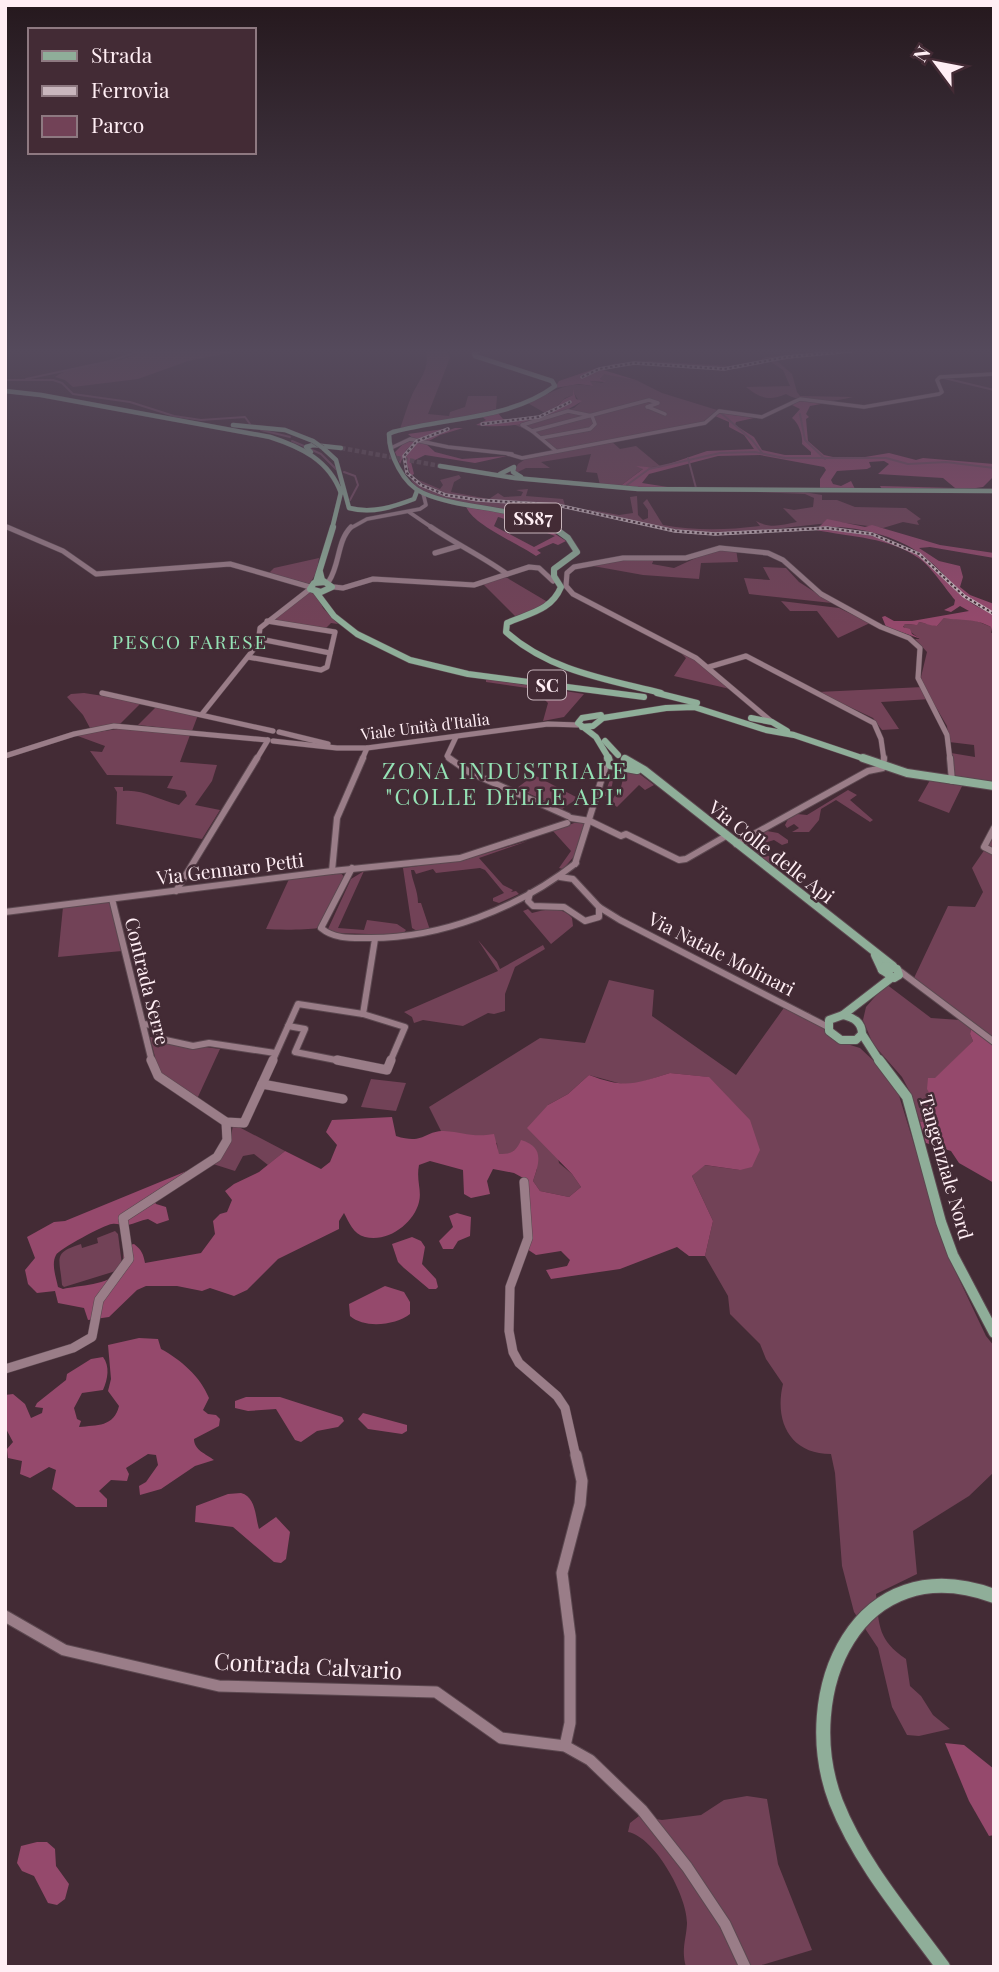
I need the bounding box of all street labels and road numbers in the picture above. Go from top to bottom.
road number: SS87 [505,504,561,532]
road number: SC [528,670,566,700]
street label: Viale Unità d'Italia [358,708,491,744]
street label: Via Colle delle Api [703,793,841,909]
street label: Via Gennaro Petti [154,846,306,890]
street label: Via Natale Molinari [643,904,800,1001]
street label: Contrada Serre [120,915,176,1047]
street label: Tangenziale Nord [914,1092,980,1242]
street label: Contrada Calvario [213,1645,403,1685]

